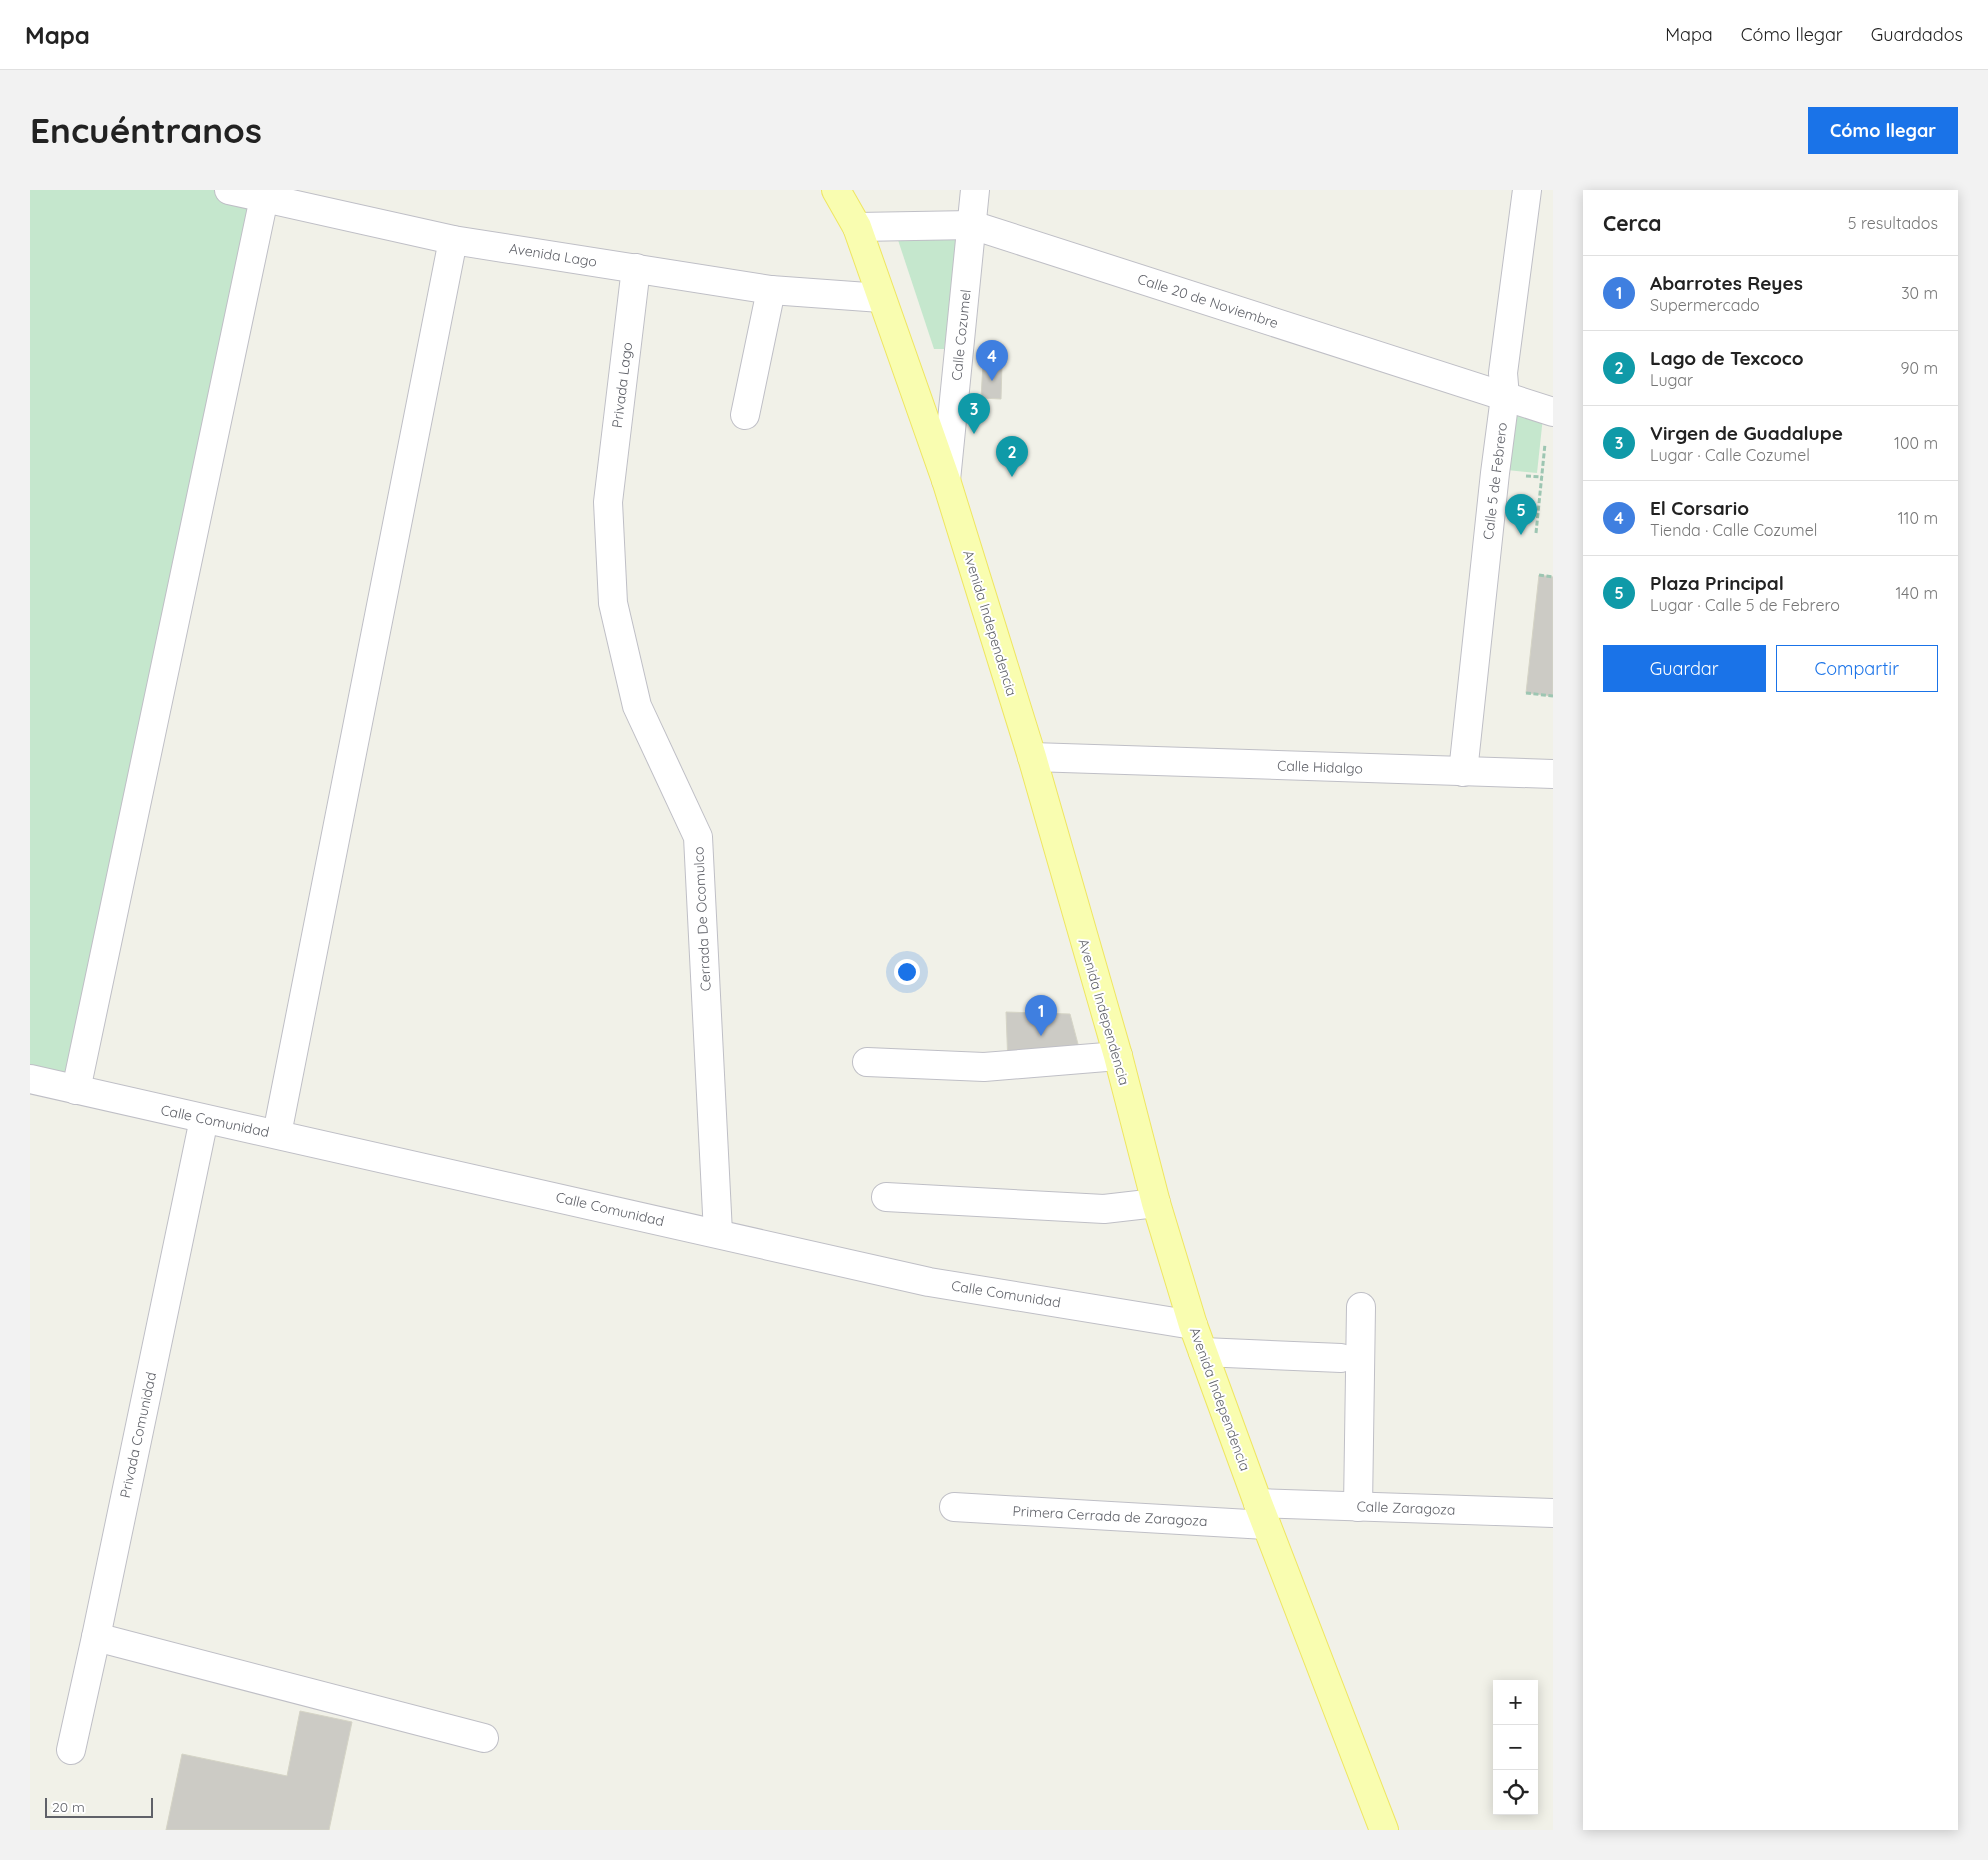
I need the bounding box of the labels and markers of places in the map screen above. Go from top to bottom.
pin: 4 [976,340,1008,381]
pin: 3 [958,393,990,434]
pin: 2 [996,436,1028,477]
pin: 5 [1505,494,1537,535]
pin: 1 [1025,995,1057,1036]

